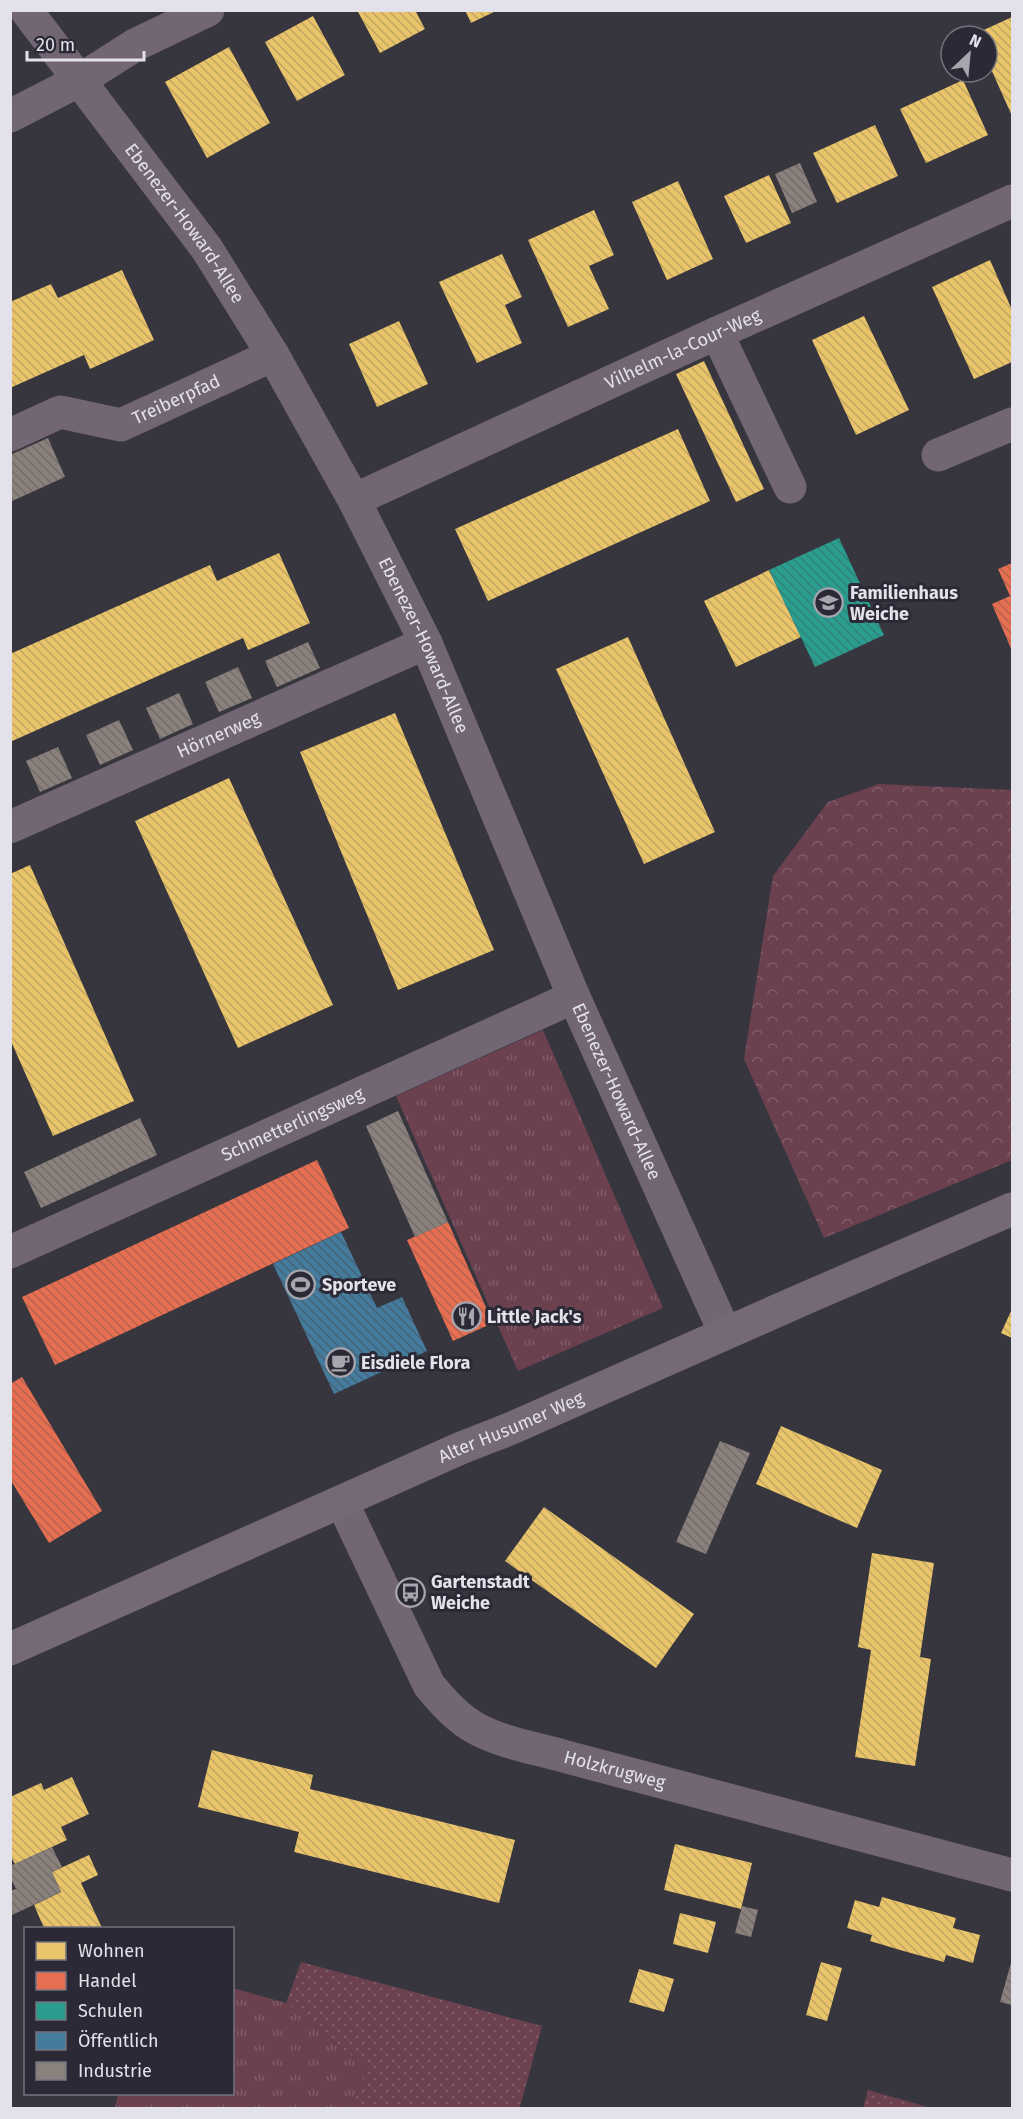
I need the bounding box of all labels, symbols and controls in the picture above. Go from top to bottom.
scale bar [27,24,144,62]
north arrow [939,24,999,84]
text: N [966,30,984,52]
text: 20 m [36,34,75,56]
street label: Ebenezer-Howard-Allee [120,139,249,307]
street label: Vilhelm-la-Cour-Weg [601,304,765,394]
street label: Treiberpfad [129,370,224,429]
street label: Ebenezer-Howard-Allee [374,554,474,737]
place label: Familienhaus Weiche [850,582,958,625]
school or university icon: Familienhaus Weiche [813,587,845,619]
street label: Hörnerweg [173,706,264,763]
street label: Ebenezer-Howard-Allee [567,999,666,1183]
street label: Schmetterlingsweg [218,1082,368,1166]
sports icon: Sporteve [285,1269,317,1301]
place label: Sporteve [322,1274,396,1296]
restaurant icon: Little Jack's [450,1301,482,1333]
place label: Little Jack's [487,1306,582,1328]
cafe icon: Eisdiele Flora [324,1347,356,1379]
place label: Eisdiele Flora [361,1352,470,1374]
street label: Alter Husumer Weg [435,1386,588,1468]
place label: Gartenstadt Weiche [431,1571,531,1614]
bus stop icon: Gartenstadt Weiche [394,1576,426,1608]
street label: Holzkrugweg [562,1746,669,1794]
legend [24,1927,234,2095]
text: Wohnen [78,1940,145,1962]
text: Handel [78,1970,136,1992]
text: Schulen [78,2000,143,2022]
text: Öffentlich [78,2030,159,2052]
text: Industrie [78,2060,152,2082]

